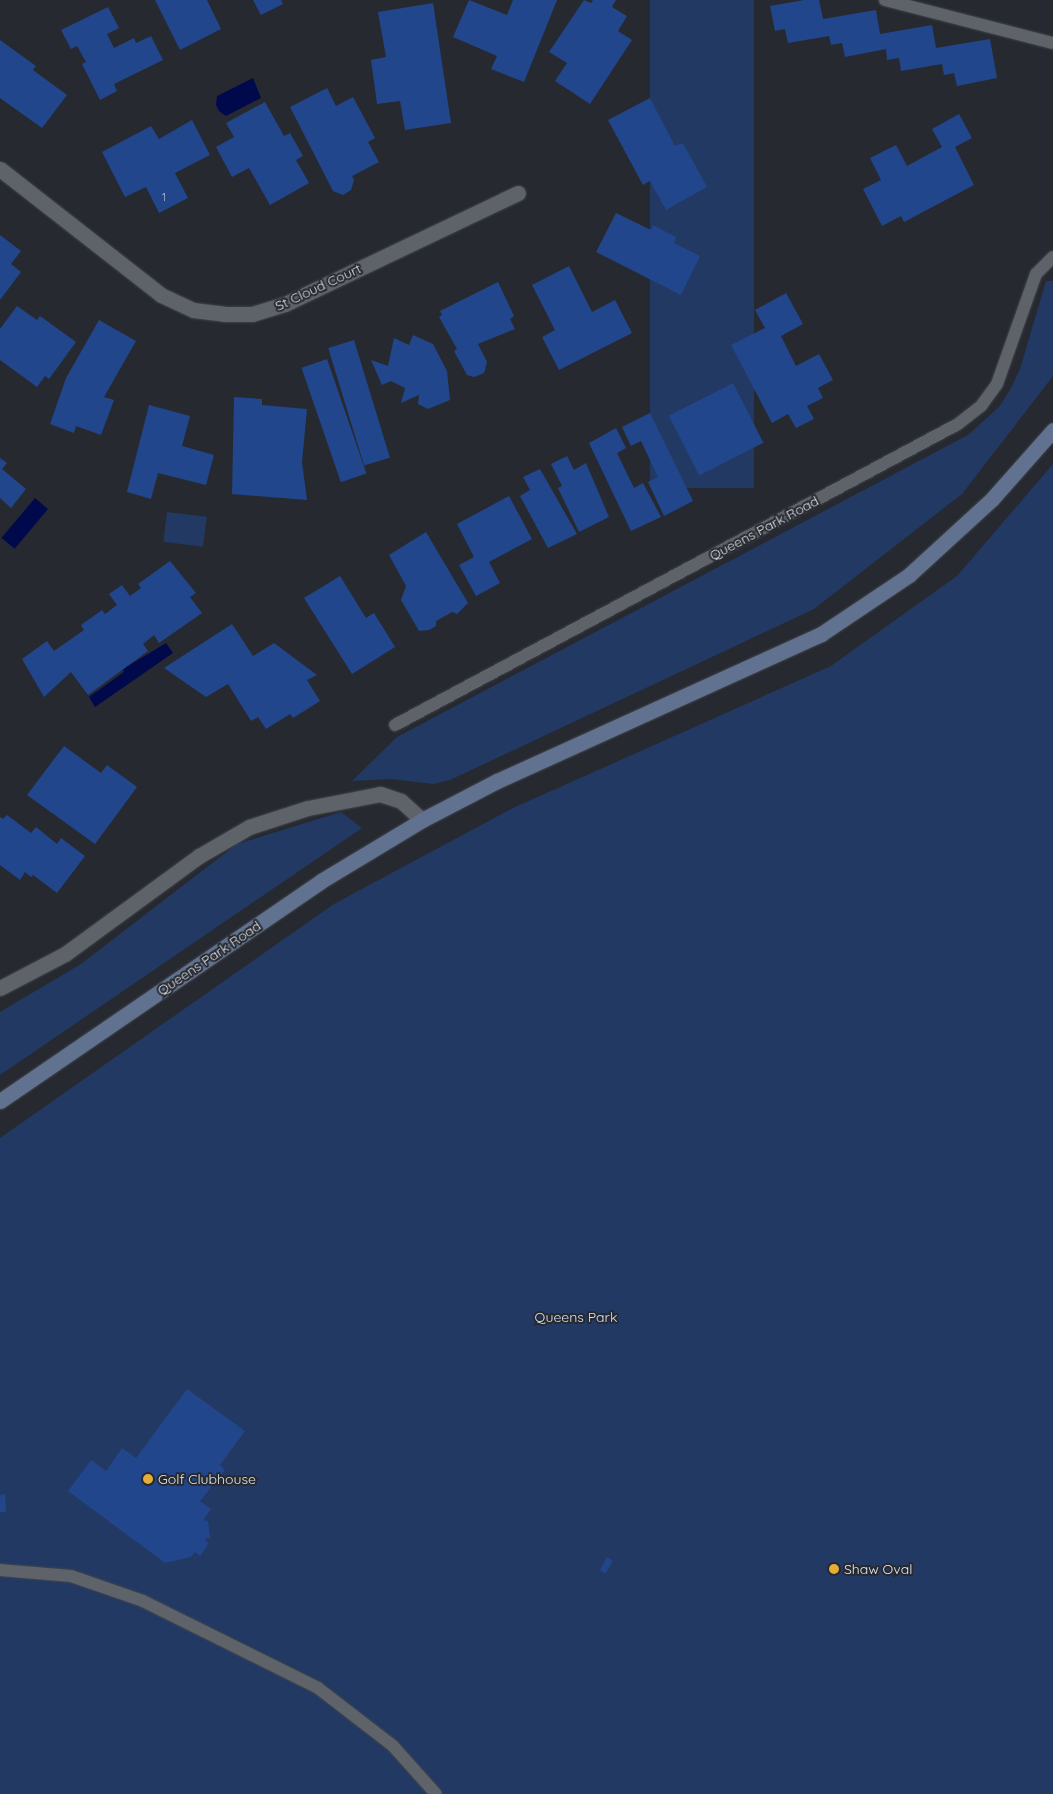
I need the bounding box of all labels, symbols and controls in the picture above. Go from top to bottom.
house number: 1 [162,190,166,204]
street label: St Cloud Court [272,260,364,314]
street label: Queens Park Road [707,492,821,564]
street label: Queens Park Road [154,917,264,999]
park label: Queens Park [535,1309,617,1325]
place label: Golf Clubhouse [158,1471,256,1487]
marker: Golf Clubhouse [142,1473,154,1485]
place label: Shaw Oval [844,1561,912,1577]
marker: Shaw Oval [828,1563,840,1575]

